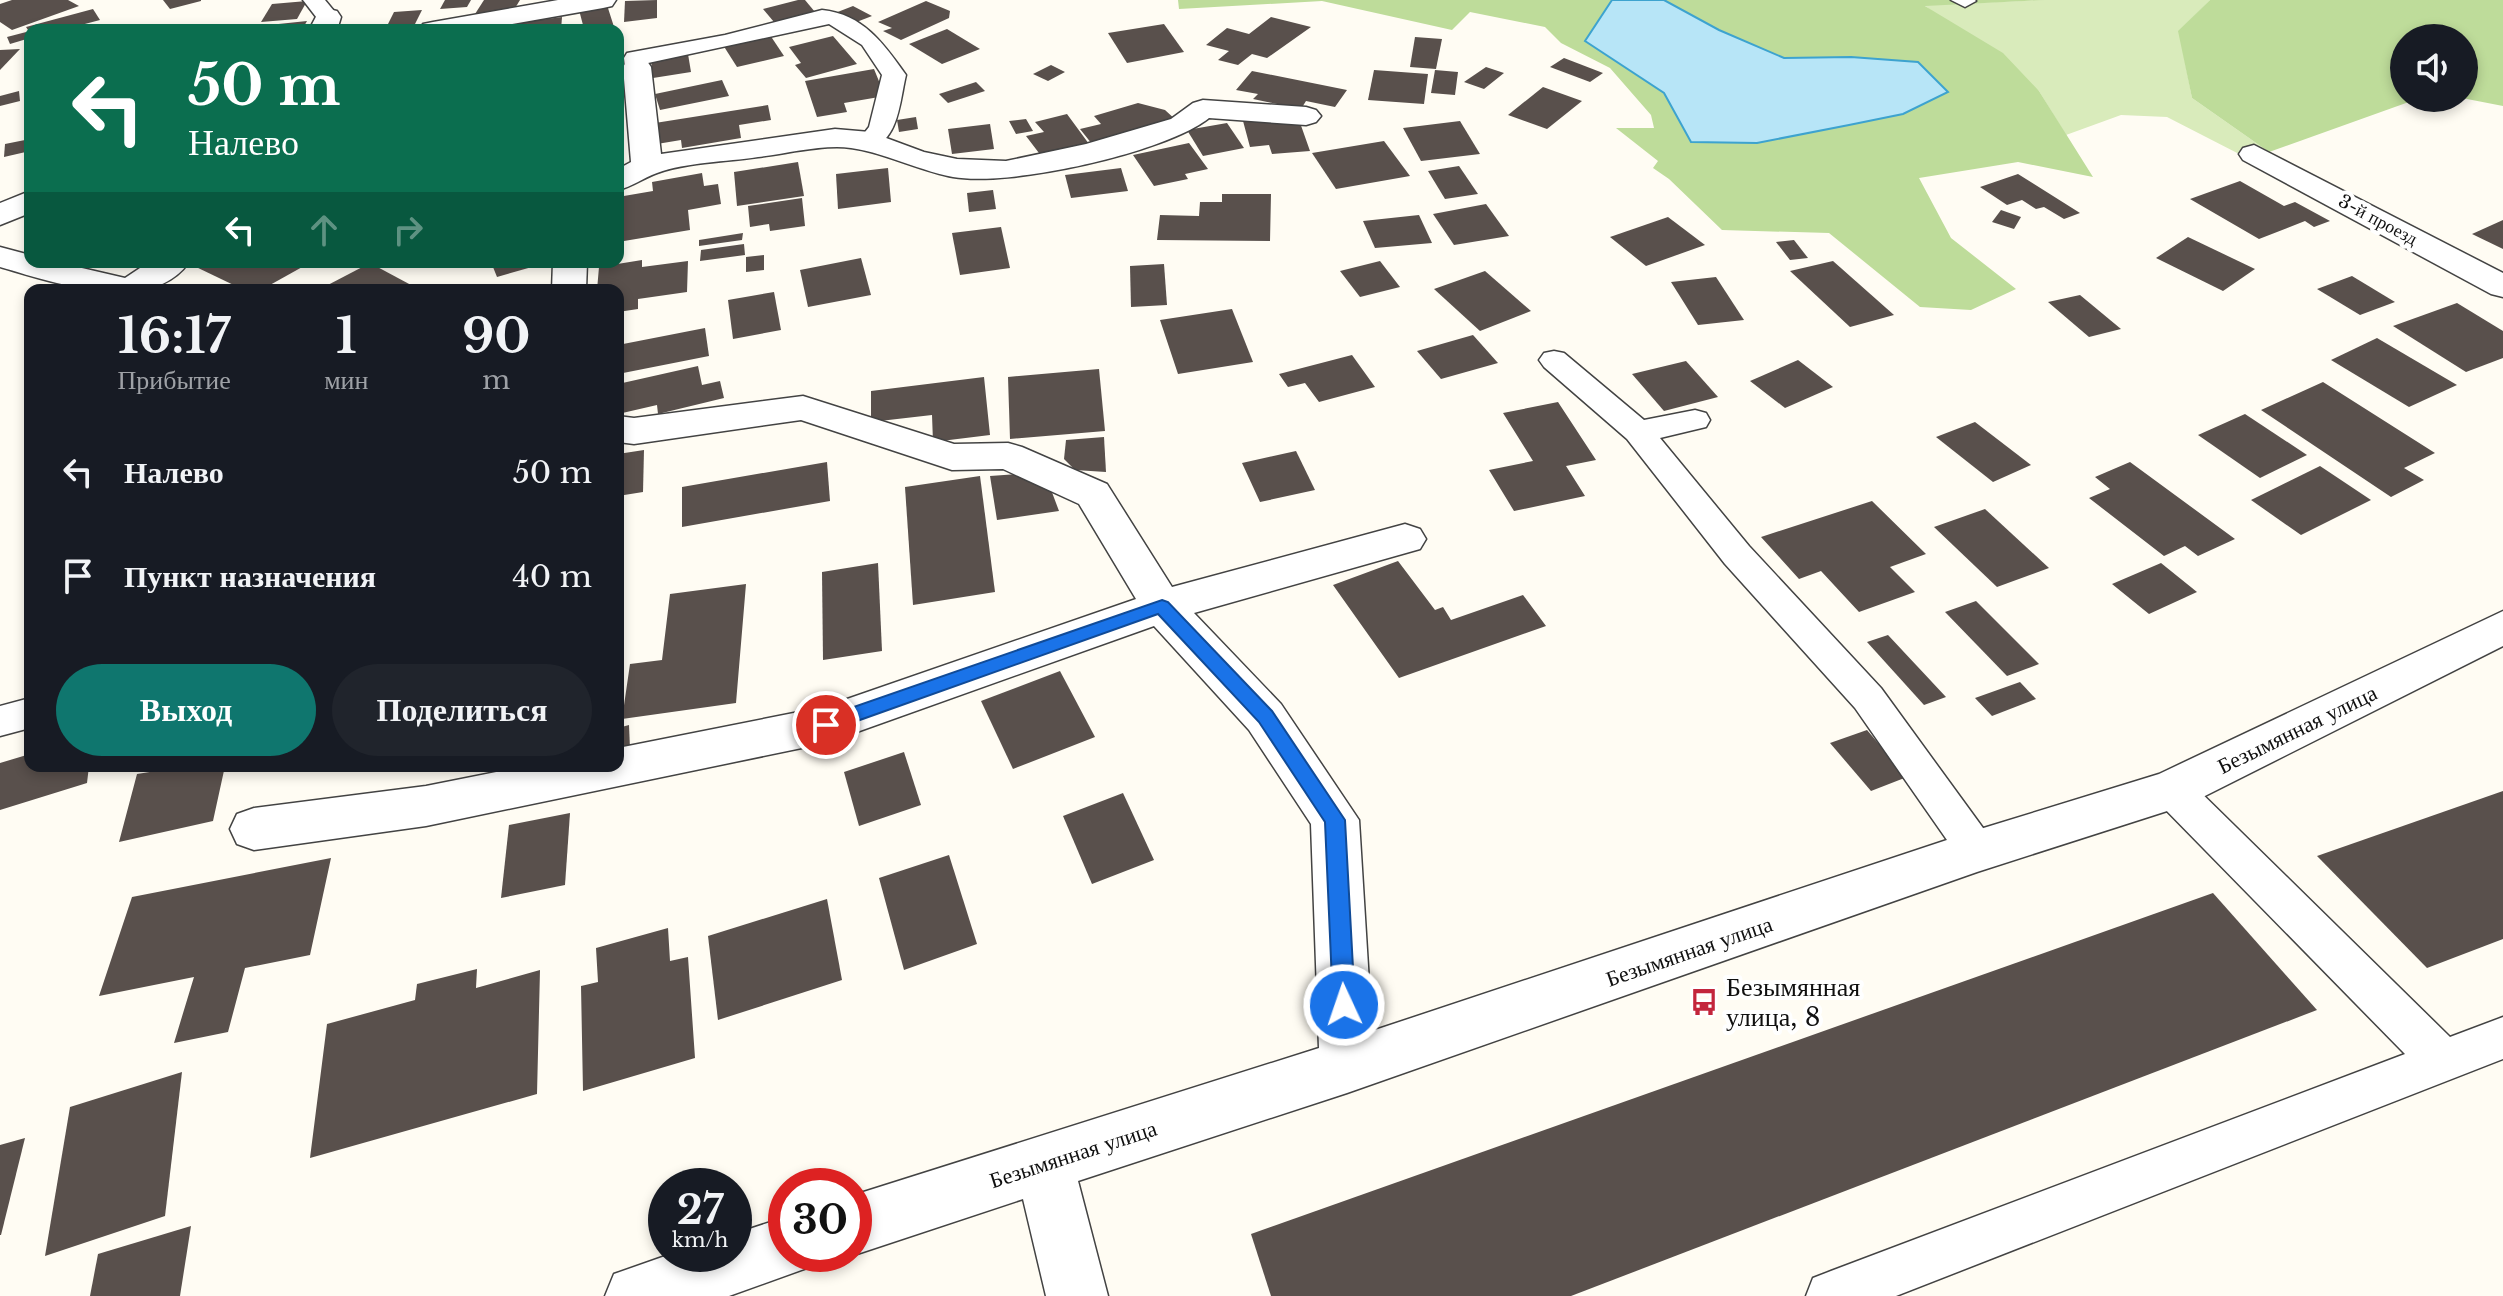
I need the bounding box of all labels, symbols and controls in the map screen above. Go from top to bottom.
map controls [2390,24,2478,112]
button: sound [2390,24,2478,112]
text: 50 m [188,51,340,120]
icon: left [56,56,160,160]
text: Налево [188,120,299,165]
street label: 3-й проезд [2335,190,2421,250]
icon: left [218,208,262,252]
icon: ahead [302,208,346,252]
icon: right [386,208,430,252]
text: 16:17 [118,306,230,366]
text: 1 [336,306,357,366]
text: 90 [462,306,531,366]
text: Прибытие [117,364,231,396]
text: мин [324,364,368,396]
text: m [482,364,510,396]
icon: left [56,450,100,494]
text: Налево [124,454,224,491]
text: 50 m [513,454,592,491]
icon: arrive [56,554,100,598]
text: Пункт назначения [124,558,376,595]
text: 40 m [512,558,592,595]
button: Выход [56,664,316,756]
button: Поделиться [332,664,592,756]
street label: Безымянная улица [2213,679,2382,780]
pin [792,691,860,759]
icon: arrive [804,703,848,747]
street label: Безымянная улица [1602,910,1776,993]
position arrow [1302,963,1386,1047]
place label: Безымянная улица, 8 [1726,971,1860,1033]
bus stop icon: Безымянная улица, 8 [1689,987,1719,1017]
street label: Безымянная улица [986,1115,1160,1194]
speed limit sign: 30 [768,1168,872,1272]
text: 27 [677,1185,723,1235]
text: km/h [672,1228,728,1252]

